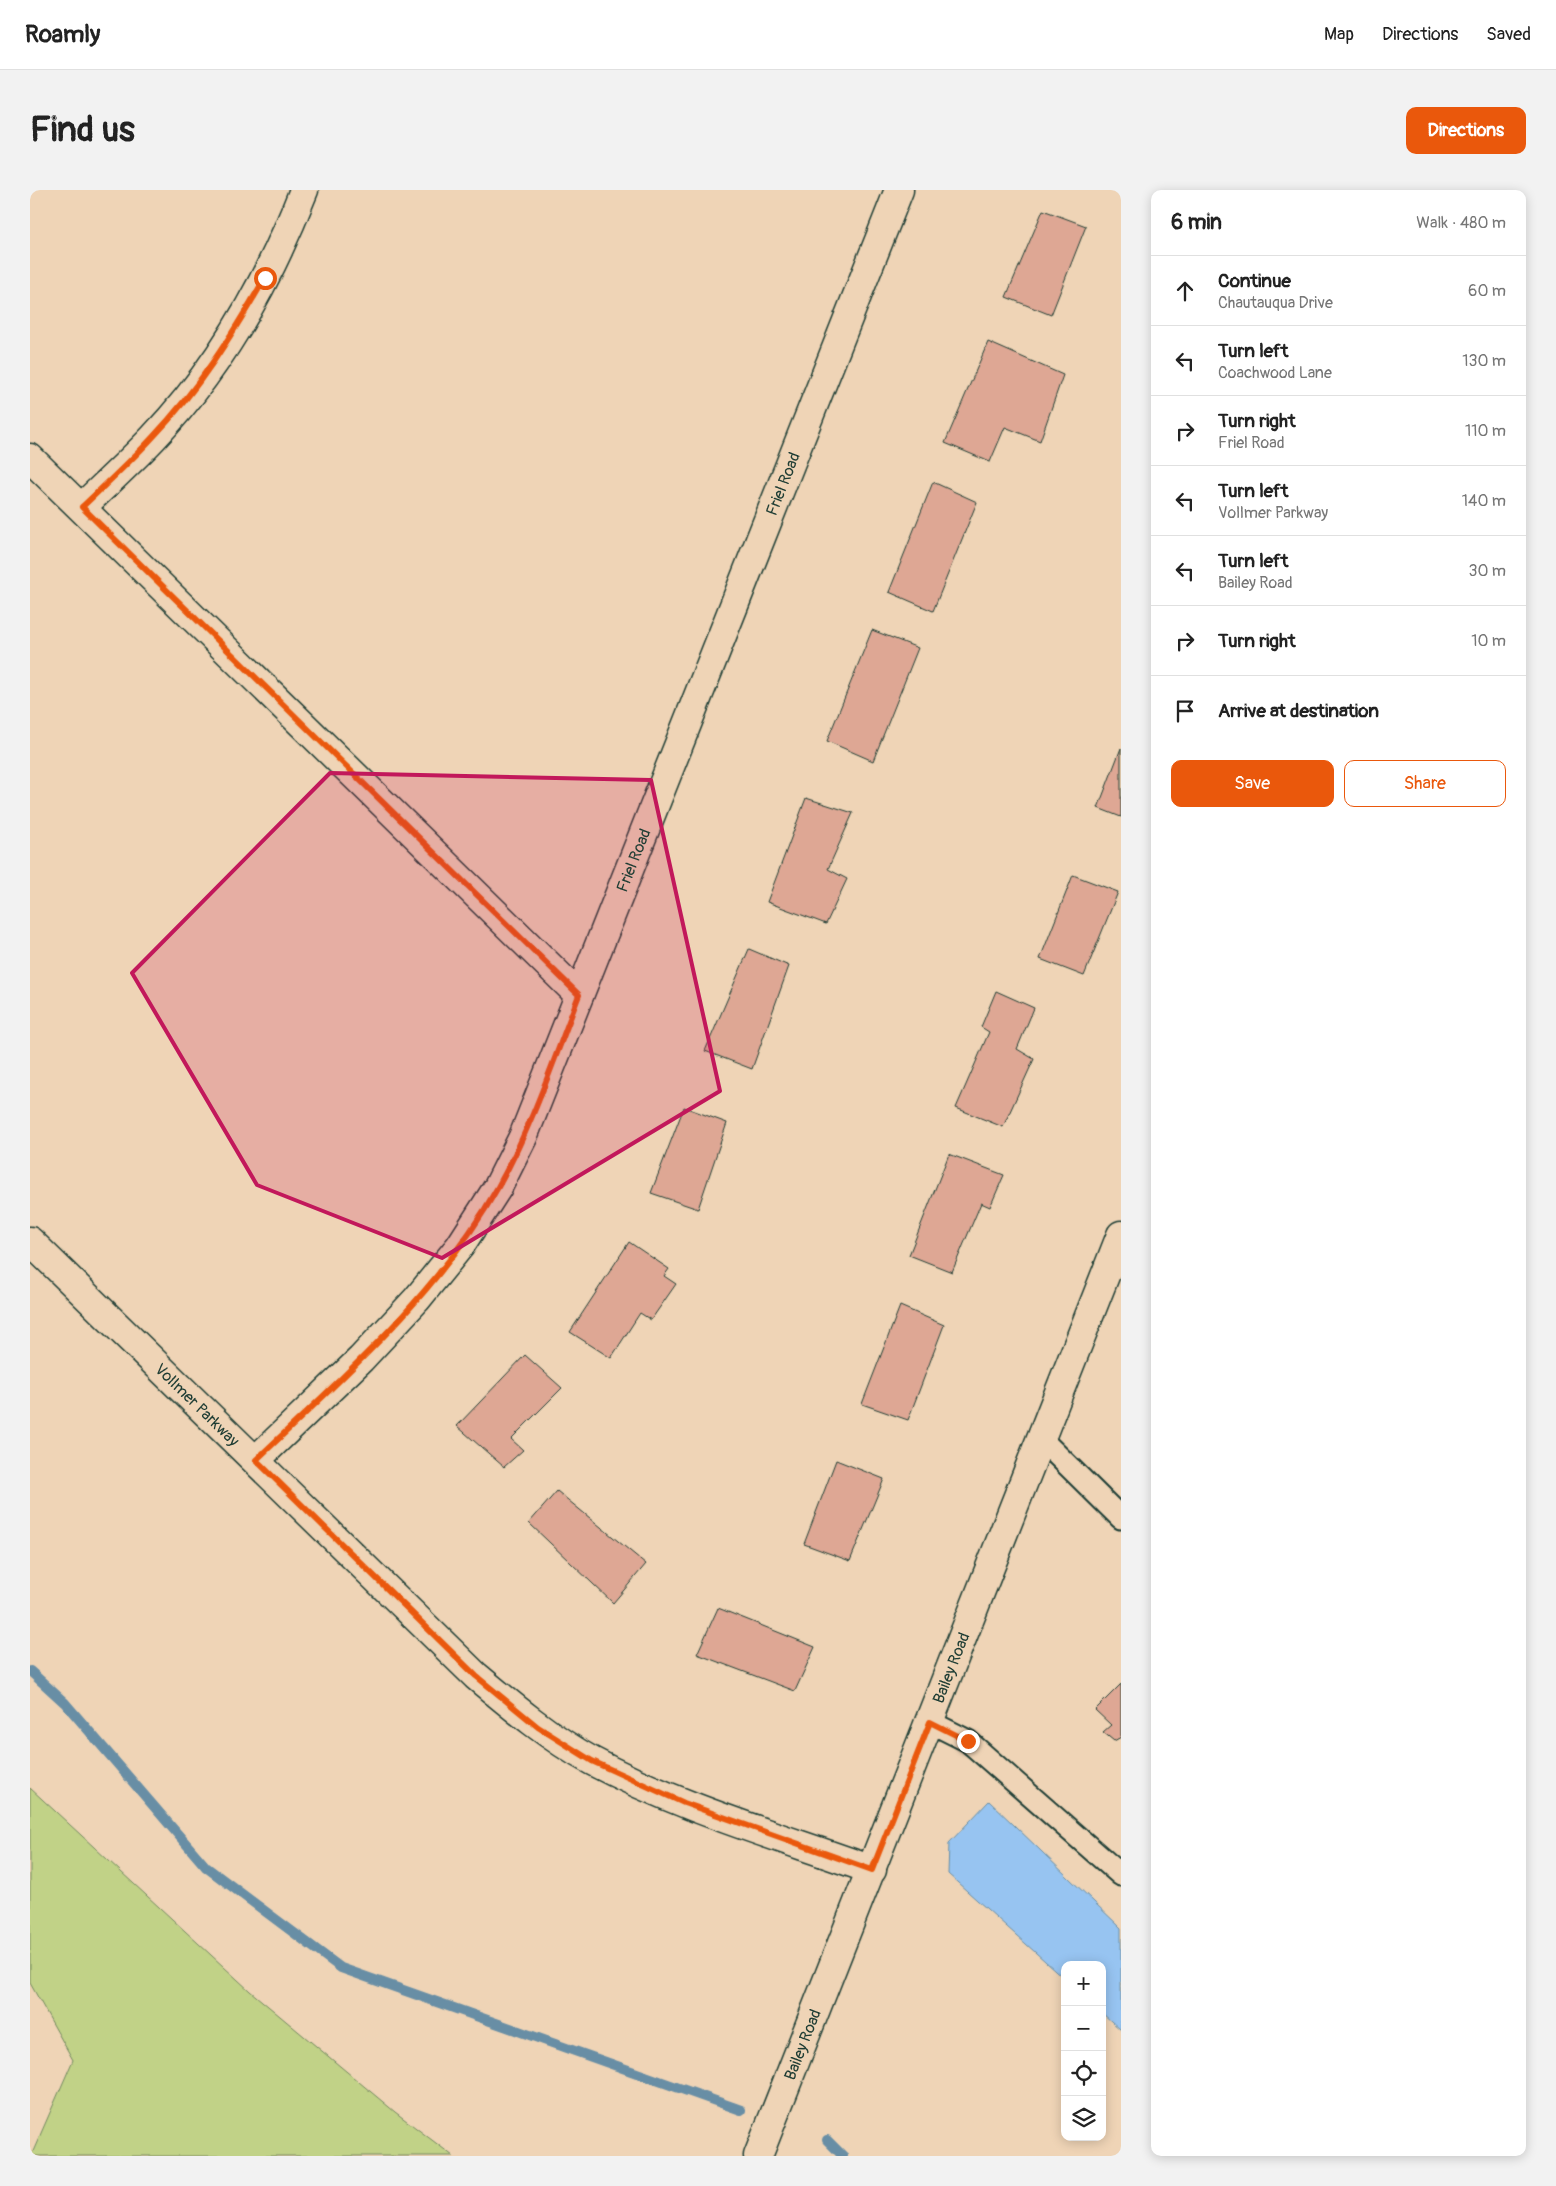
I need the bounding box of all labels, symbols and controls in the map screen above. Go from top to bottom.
text: Roamly [25,20,100,49]
text: Map [1324,23,1354,46]
text: Directions [1382,23,1458,46]
text: Saved [1486,23,1531,46]
button: Directions [1406,107,1526,154]
text: Find us [30,108,135,152]
text: 6 min [1171,209,1222,236]
text: Walk · 480 m [1416,213,1506,233]
route start [254,267,277,290]
text: Continue [1218,269,1291,293]
icon: ahead [1171,277,1199,305]
text: 60 m [1468,281,1506,301]
text: Chautauqua Drive [1218,293,1333,313]
text: Turn left [1218,339,1288,363]
icon: left [1171,347,1199,375]
text: 130 m [1462,351,1506,371]
text: Coachwood Lane [1218,363,1332,383]
text: Turn right [1218,409,1296,433]
icon: right [1171,417,1199,445]
text: 110 m [1465,421,1506,441]
text: Friel Road [1218,433,1285,453]
street label: Friel Road [762,449,805,519]
text: Turn left [1218,479,1288,503]
icon: left [1171,487,1199,515]
text: 140 m [1462,491,1506,511]
text: Vollmer Parkway [1218,503,1328,523]
text: Turn left [1218,549,1288,573]
icon: left [1171,557,1199,585]
text: 30 m [1468,561,1506,581]
text: Bailey Road [1218,573,1292,593]
icon: right [1171,627,1199,655]
text: Turn right [1218,629,1296,653]
text: 10 m [1471,631,1506,651]
icon: arrive [1171,697,1199,725]
text: Arrive at destination [1218,699,1379,723]
button: Save [1171,760,1334,807]
button: Share [1344,760,1506,807]
street label: Friel Road [612,826,655,895]
street label: Vollmer Parkway [150,1359,243,1451]
street label: Bailey Road [928,1630,974,1706]
route end [957,1730,980,1753]
map controls [1061,1961,1106,2141]
button: + [1061,1961,1106,2006]
street label: Bailey Road [780,2006,826,2083]
button: − [1061,2006,1106,2051]
button: locate [1061,2051,1106,2096]
button: layers [1061,2096,1106,2141]

